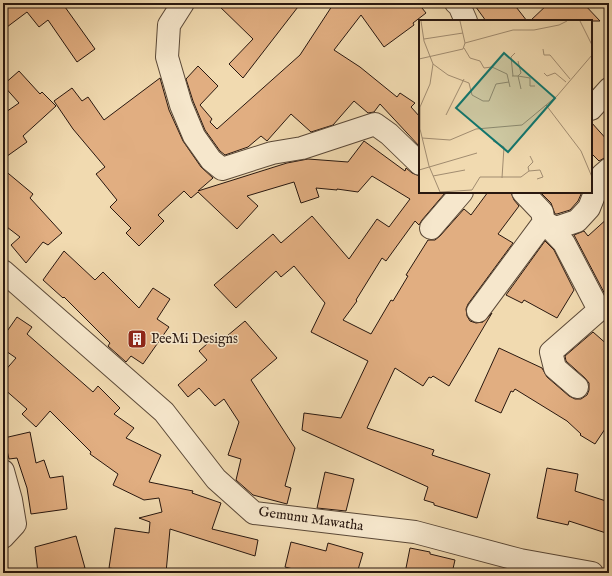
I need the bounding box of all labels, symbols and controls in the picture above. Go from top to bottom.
inset map [419,20,592,193]
building icon: PeeMi Designs [126,328,148,350]
place label: PeeMi Designs [151,330,238,348]
street label: Gemunu Mawatha [257,503,366,535]

